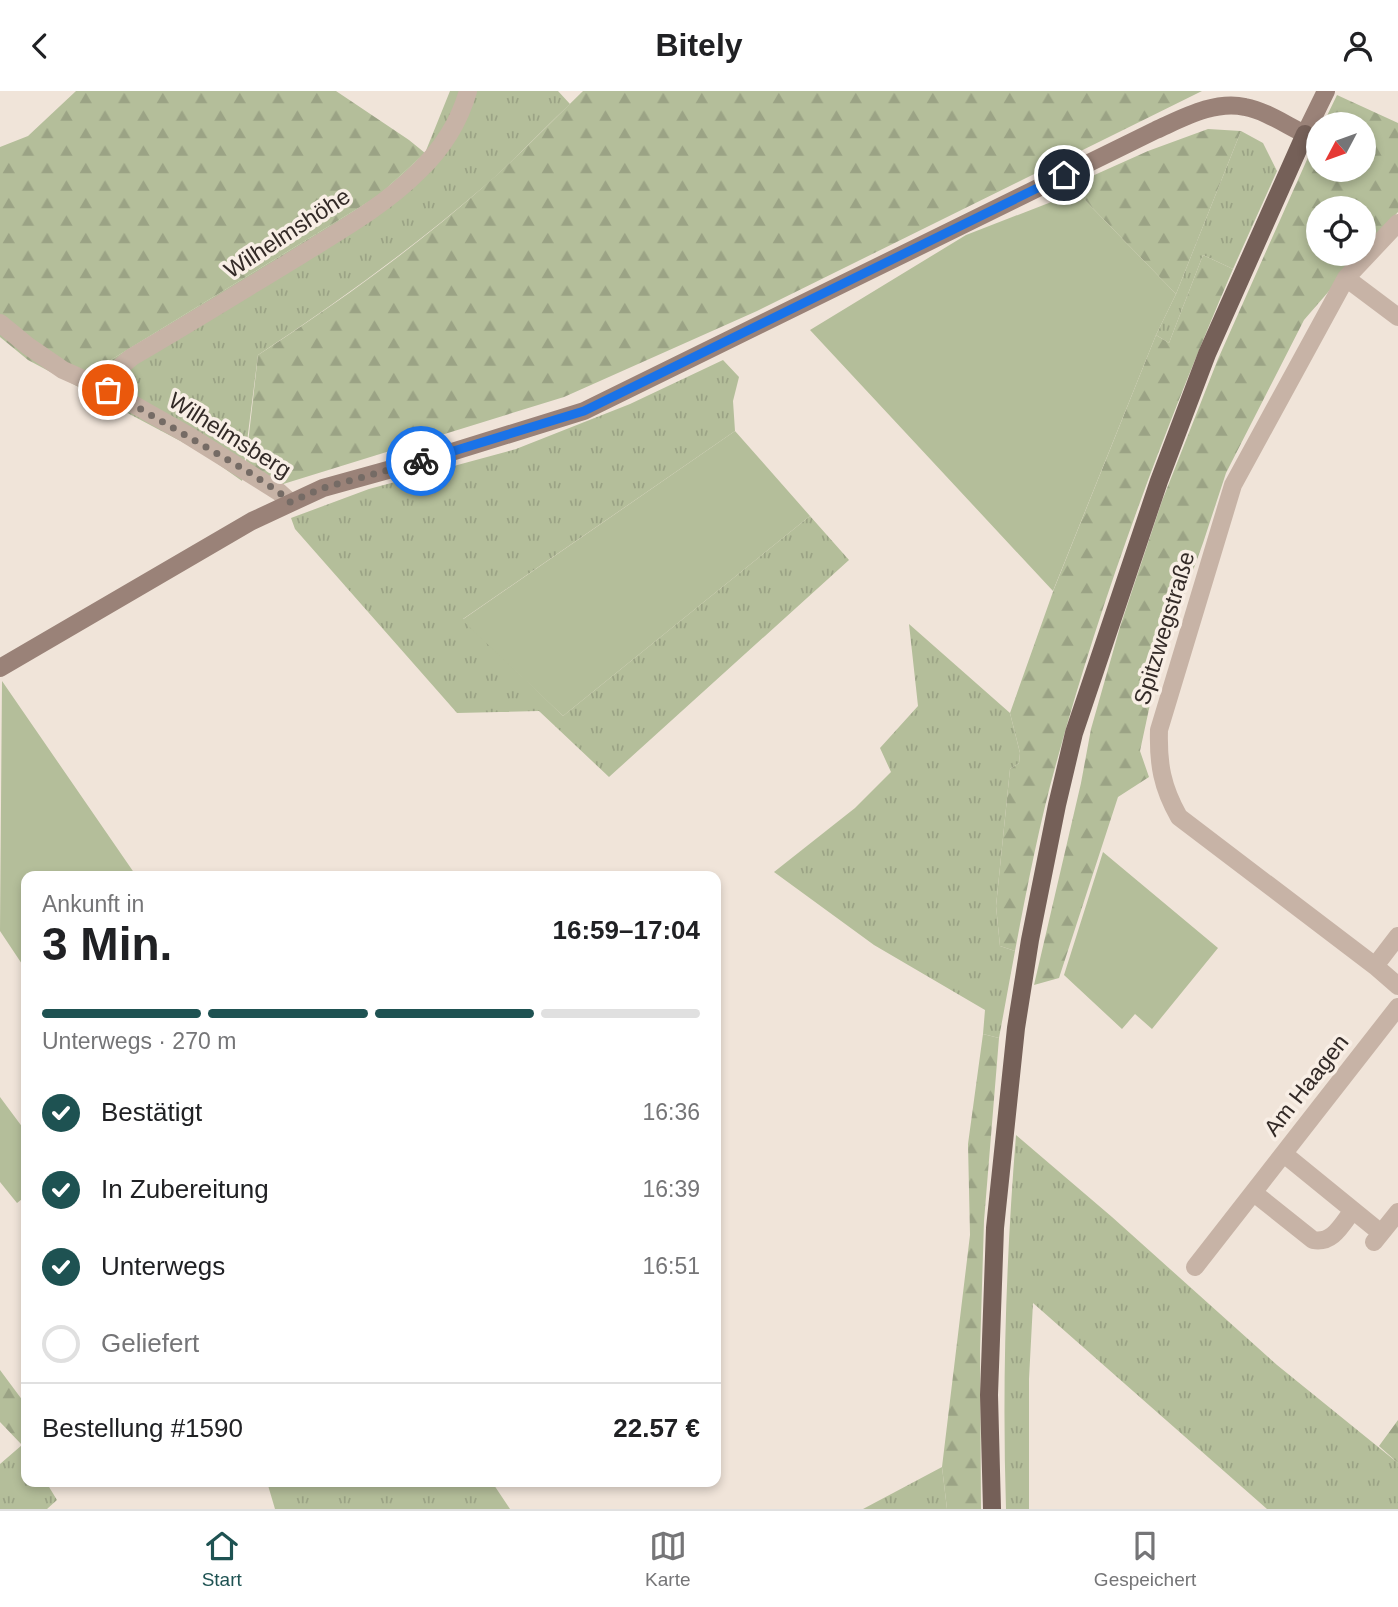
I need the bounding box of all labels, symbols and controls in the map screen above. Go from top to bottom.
icon: back [21,27,59,65]
text: Bitely [655,27,743,63]
icon: person [1339,27,1377,65]
north arrow [1306,112,1376,182]
map controls [1306,112,1376,266]
pin [1034,145,1094,205]
icon: home [1045,156,1083,194]
street label: Wilhelmshöhe [219,183,355,283]
button: locate [1306,196,1376,266]
pin [78,360,138,420]
icon: bag [89,371,127,409]
street label: Wilhelmsberg [164,387,296,483]
courier [386,426,456,496]
icon: bike [402,442,440,480]
street label: Spitzwegstraße [1128,548,1200,708]
text: Ankunft in [42,891,144,917]
text: 16:59–17:04 [553,915,700,945]
text: 3 Min. [42,918,172,970]
text: Unterwegs · 270 m [42,1028,236,1054]
street label: Am Haagen [1258,1029,1354,1141]
icon: check [42,1094,80,1132]
text: Bestätigt [101,1097,202,1127]
text: 16:36 [642,1099,700,1125]
icon: check [42,1171,80,1209]
text: In Zubereitung [101,1174,269,1204]
text: 16:39 [642,1176,700,1202]
icon: check [42,1248,80,1286]
text: Unterwegs [101,1251,225,1281]
text: 16:51 [642,1253,700,1279]
text: Geliefert [101,1328,199,1358]
text: Bestellung #1590 [42,1413,243,1443]
text: 22.57 € [613,1413,700,1443]
tab: Start [202,1527,242,1591]
tab: Karte [645,1527,691,1591]
tab: Gespeichert [1094,1527,1196,1591]

